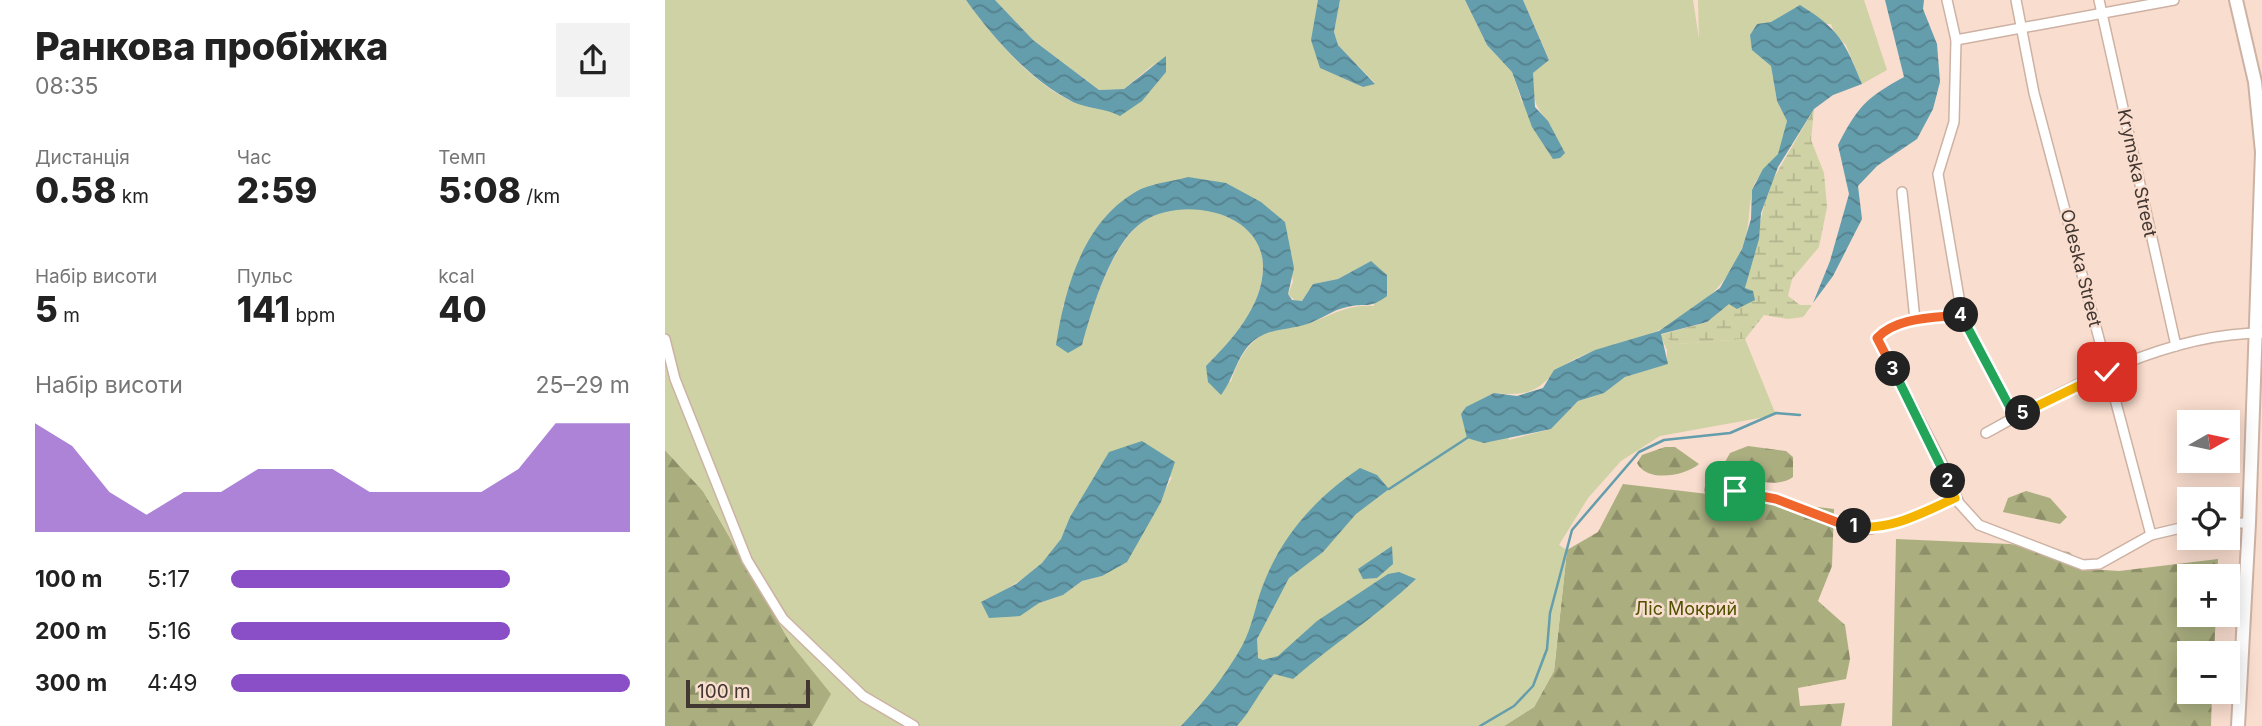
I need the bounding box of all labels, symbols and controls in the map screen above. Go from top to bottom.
text: Ранкова пробіжка [35,23,388,69]
button: share [556,23,630,97]
text: 08:35 [35,72,99,100]
street label: Krymska Street [2114,107,2161,239]
text: Дистанція [35,146,130,169]
text: Час [237,146,271,169]
text: Темп [438,146,486,169]
text: 0.58 [35,169,116,211]
text: 2:59 [237,169,317,211]
text: 5:08 [438,169,521,211]
text: km [116,185,149,208]
text: /km [521,185,560,208]
street label: Odeska Street [2057,207,2106,329]
text: Набір висоти [35,265,157,288]
text: Пульс [237,265,293,288]
text: kcal [438,265,475,288]
text: 5 [35,288,58,330]
text: 141 [237,288,290,330]
text: 40 [438,288,487,330]
pin: 4 [1943,298,1979,332]
text: 4 [1954,303,1967,326]
text: m [58,304,80,327]
text: bpm [290,304,335,327]
pin [2077,342,2137,402]
pin: 3 [1875,352,1911,386]
icon: check [2088,353,2126,391]
text: 3 [1886,357,1899,380]
text: Набір висоти [35,371,183,399]
text: 25–29 m [536,371,630,399]
pin: 5 [2005,396,2041,430]
text: 5 [2016,401,2029,424]
north arrow [2177,410,2240,472]
map controls [2177,410,2240,704]
pin [1705,461,1765,521]
pin: 2 [1931,463,1965,498]
text: 2 [1942,469,1953,492]
icon: arrive [1716,472,1754,510]
button: locate [2177,487,2240,550]
pin: 1 [1837,508,1871,544]
text: 1 [1849,514,1858,537]
button: + [2177,564,2240,627]
text: 100 m [35,565,102,593]
text: 5:17 [147,565,190,593]
park label: Ліс Мокрий [1635,598,1737,619]
text: 200 m [35,617,107,645]
text: 5:16 [147,617,191,645]
button: − [2177,641,2240,704]
text: 300 m [35,669,107,697]
text: 4:49 [147,669,198,697]
scale bar [686,677,810,709]
text: 100 m [697,680,751,703]

